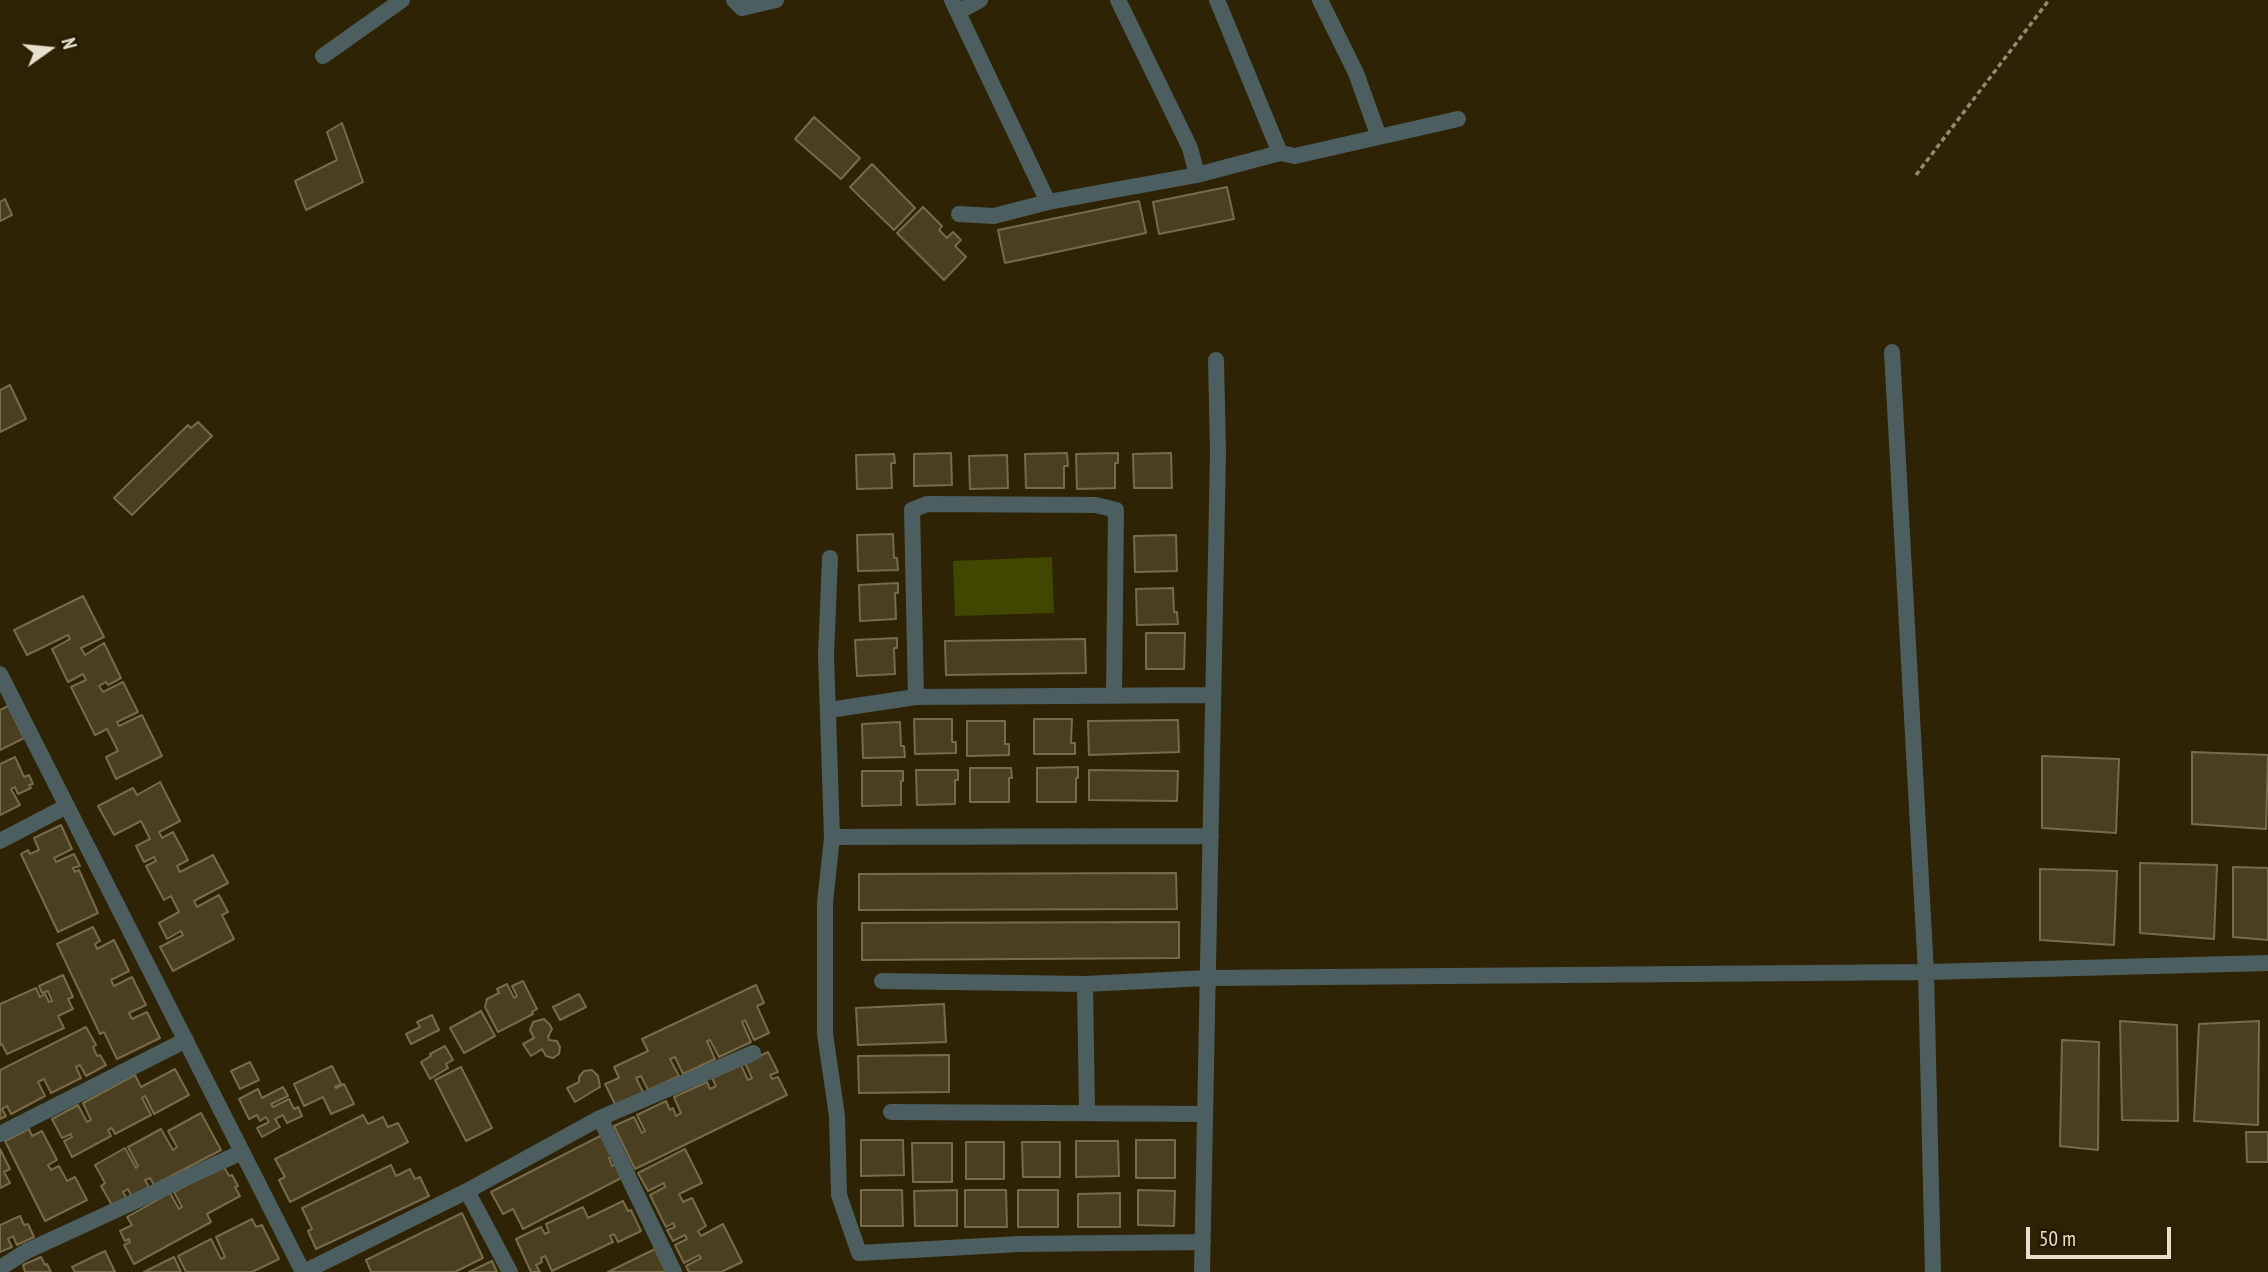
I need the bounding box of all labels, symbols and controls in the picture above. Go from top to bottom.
north arrow [14,14,84,84]
text: N [56,35,82,52]
scale bar [2030,1212,2175,1256]
text: 50 m [2039,1225,2076,1252]

